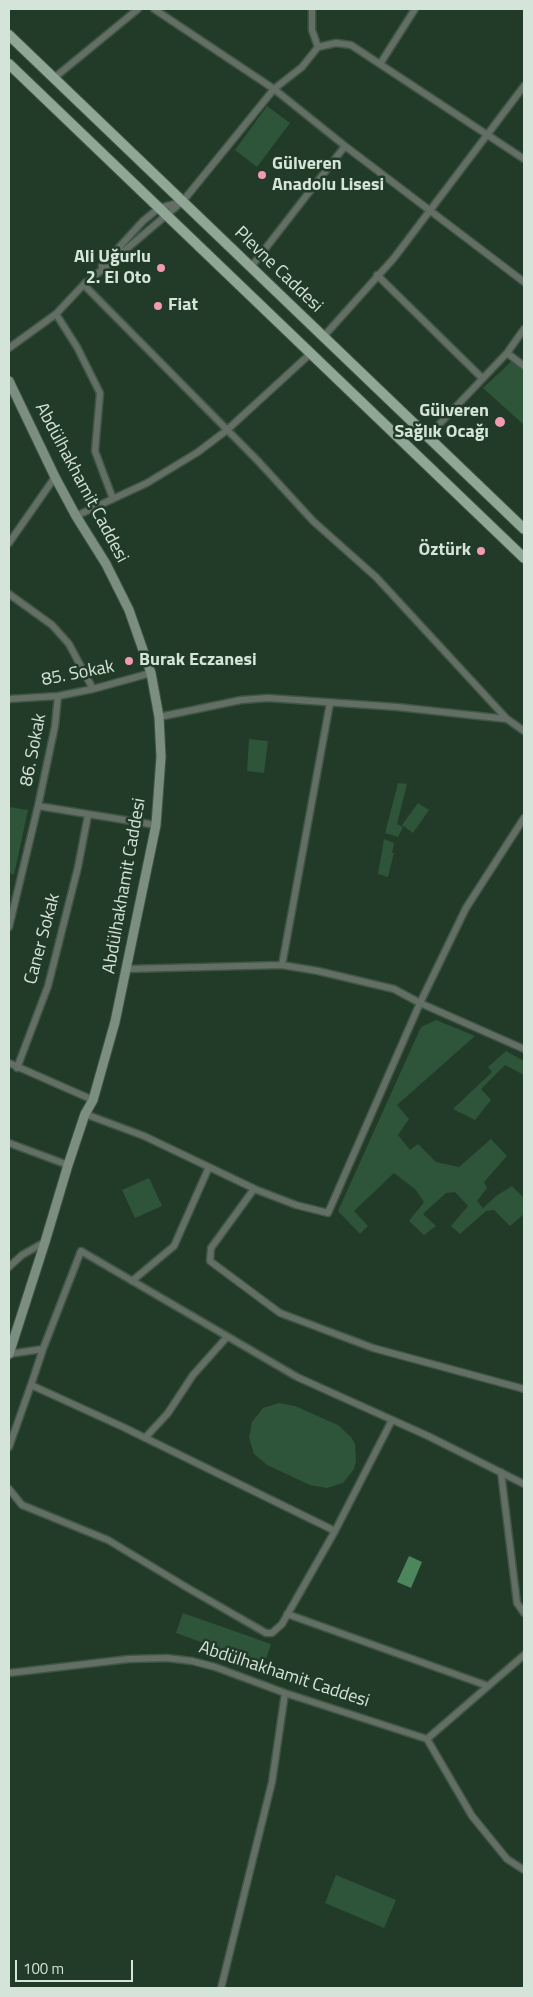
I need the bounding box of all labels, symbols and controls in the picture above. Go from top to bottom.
place label: Gülveren Anadolu Lisesi [272,154,384,196]
marker: Gülveren Anadolu Lisesi [256,169,268,181]
street label: Plevne Caddesi [229,222,327,318]
place label: Ali Uğurlu 2. El Oto [74,247,151,290]
marker: Ali Uğurlu 2. El Oto [155,262,167,274]
place label: Fiat [168,295,198,317]
marker: Fiat [152,300,164,312]
street label: Abdülhakhamit Caddesi [30,399,132,567]
place label: Gülveren Sağlık Ocağı [394,401,489,444]
marker: Gülveren Sağlık Ocağı [493,415,507,429]
place label: Öztürk [419,540,471,562]
marker: Öztürk [475,545,487,557]
place label: Burak Eczanesi [139,650,257,672]
marker: Burak Eczanesi [123,655,135,667]
street label: 85. Sokak [40,656,116,692]
street label: 86. Sokak [16,712,52,788]
street label: Abdülhakhamit Caddesi [99,797,151,975]
street label: Caner Sokak [21,891,65,987]
street label: Abdülhakhamit Caddesi [196,1637,372,1713]
scale bar [18,1950,135,1982]
text: 100 m [23,1957,64,1980]

